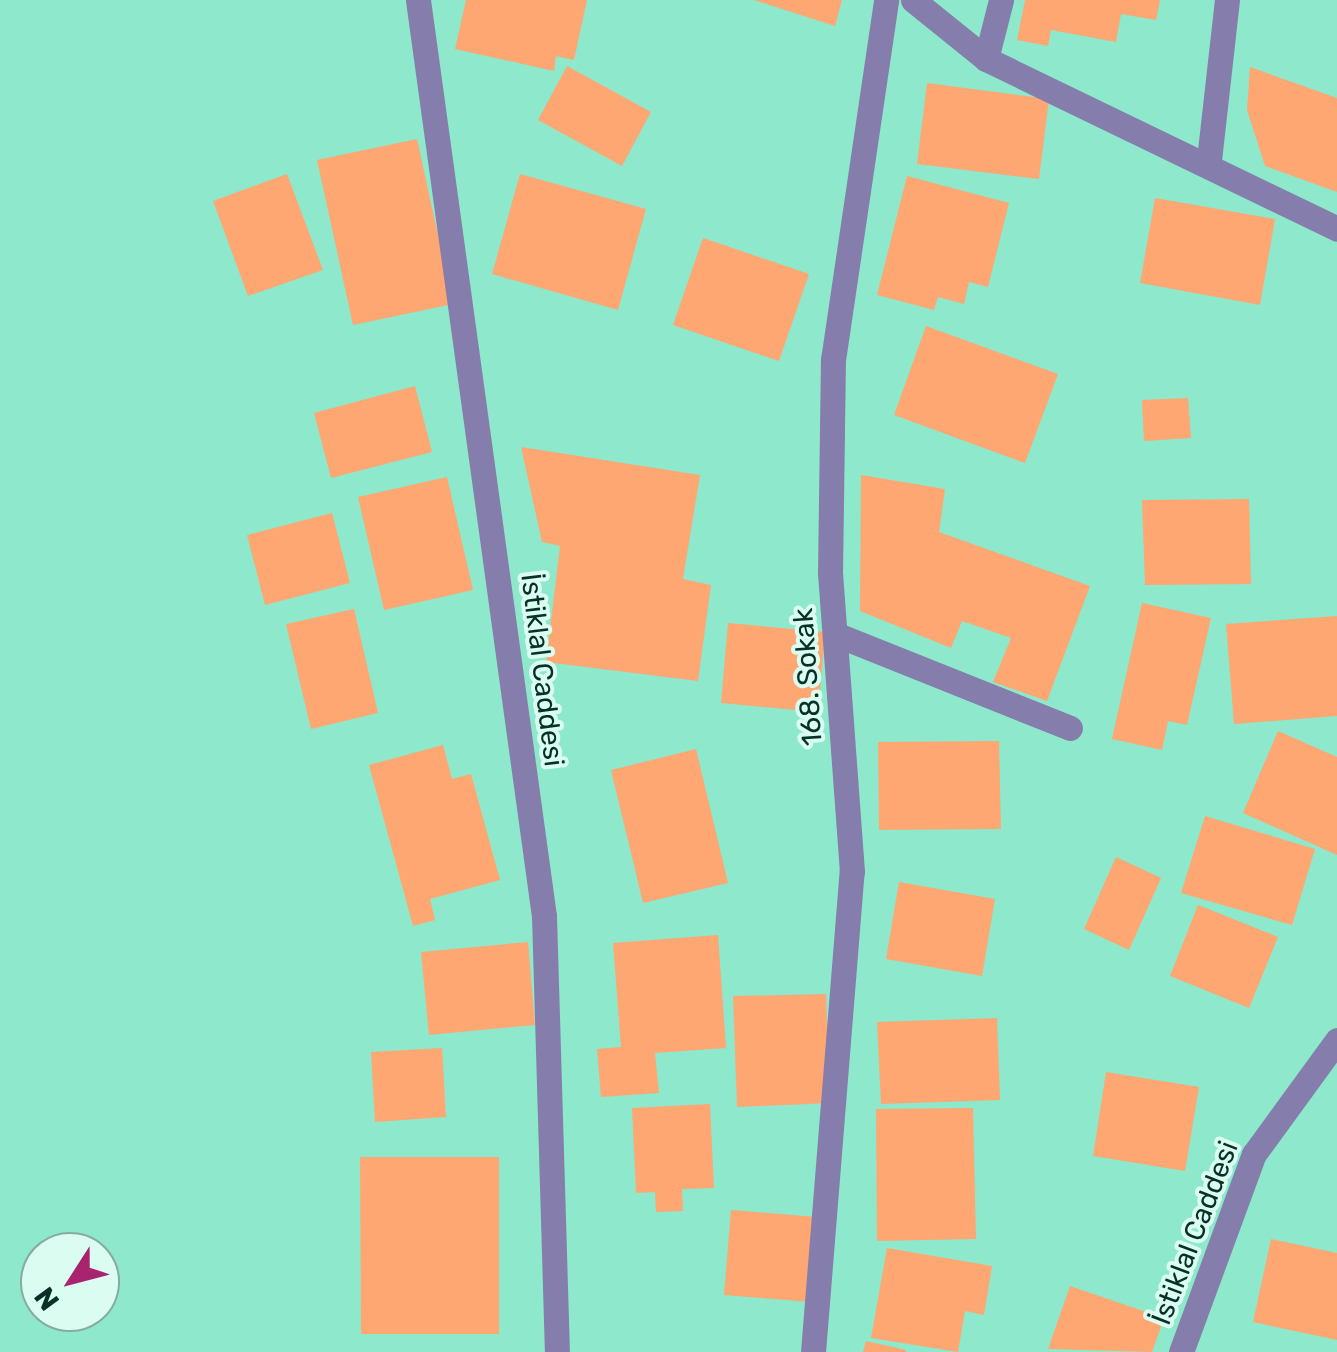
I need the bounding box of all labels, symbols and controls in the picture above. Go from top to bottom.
street label: İstiklal Caddesi [513,572,571,768]
street label: 168. Sokak [786,607,830,747]
street label: İstiklal Caddesi [1145,1136,1245,1330]
north arrow [20,1232,120,1332]
text: N [28,1281,66,1317]

